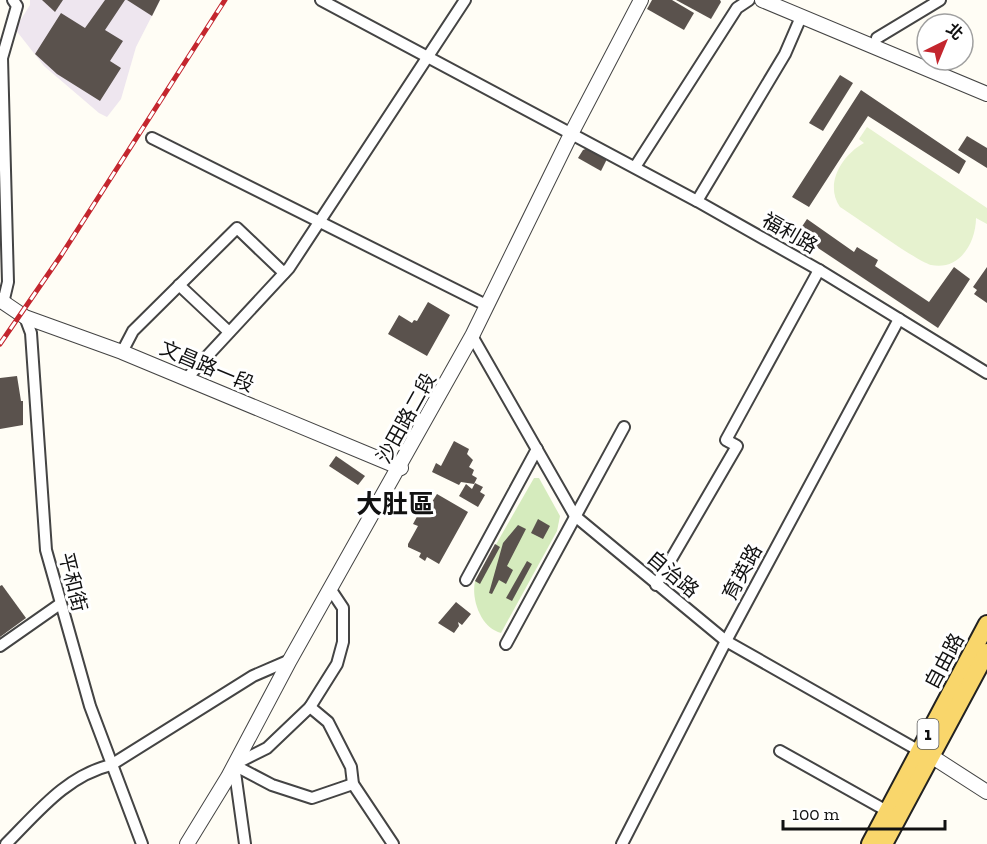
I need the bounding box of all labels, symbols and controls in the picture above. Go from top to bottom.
north arrow [915,12,975,72]
text: 北 [943,19,967,44]
street label: 福利路 [758,208,822,258]
street label: 文昌路一段 [156,335,258,397]
street label: 沙田路二段 [371,368,441,468]
district label: 大肚區 [356,488,434,520]
street label: 育英路 [717,540,767,604]
street label: 自治路 [642,546,704,602]
street label: 平和街 [54,550,92,614]
street label: 自由路 [919,629,969,693]
road number: 1 [918,719,938,749]
scale bar [783,793,945,831]
text: 100 m [792,803,840,825]

